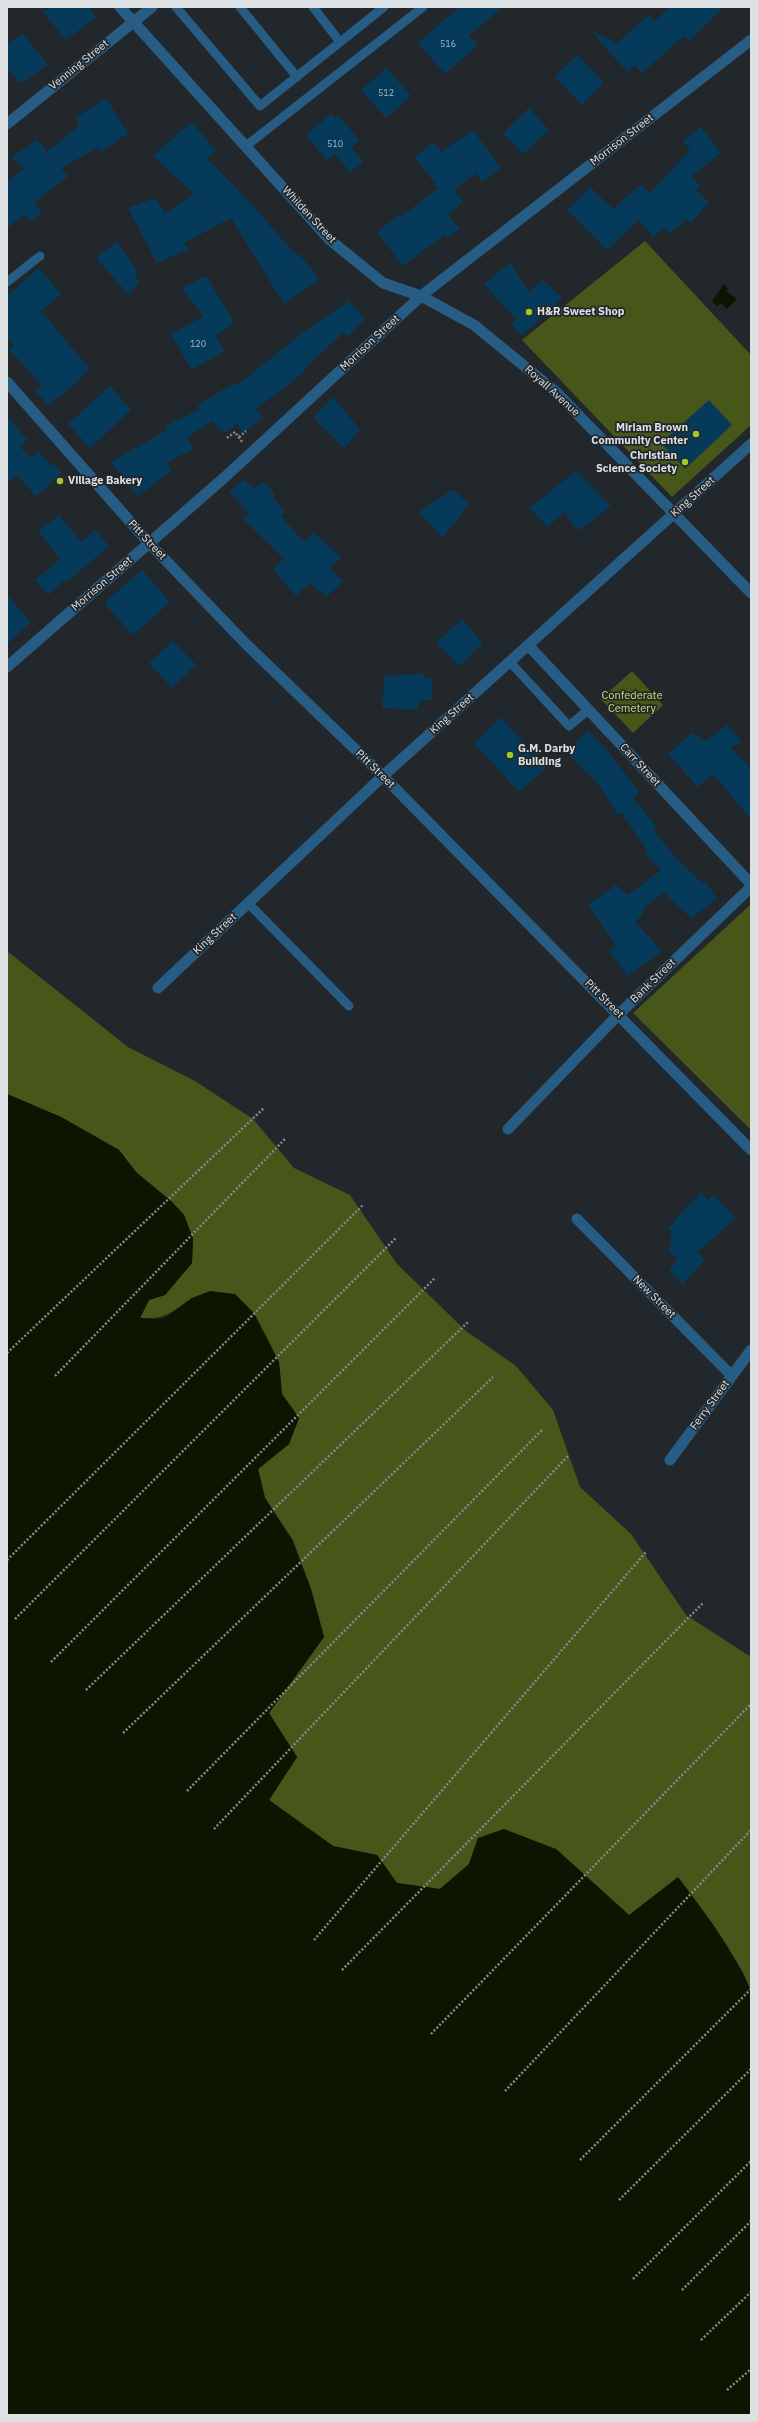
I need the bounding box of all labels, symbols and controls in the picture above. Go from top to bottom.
street label: Venning Street [47,37,111,93]
house number: 516 [440,39,456,49]
house number: 512 [378,88,394,98]
street label: Morrison Street [588,111,656,169]
house number: 510 [327,139,343,149]
street label: Whilden Street [279,184,339,246]
place label: H&R Sweet Shop [537,305,624,319]
marker: H&R Sweet Shop [524,307,534,317]
street label: Morrison Street [338,312,402,374]
house number: 120 [190,339,206,349]
street label: Royall Avenue [522,363,582,419]
place label: Miriam Brown Community Center [591,421,688,447]
marker: Miriam Brown Community Center [691,429,701,439]
place label: Christian Science Society [596,449,677,475]
marker: Christian Science Society [680,457,690,467]
place label: Village Bakery [68,474,142,488]
street label: King Street [668,474,718,520]
marker: Village Bakery [55,476,65,486]
street label: Pitt Street [125,517,169,563]
street label: Morrison Street [69,554,135,614]
park label: Confederate Cemetery [602,689,662,715]
street label: King Street [427,691,477,737]
street label: Carr Street [617,741,663,789]
place label: G.M. Darby Building [518,742,575,768]
street label: Pitt Street [353,747,397,791]
marker: G.M. Darby Building [505,750,515,760]
street label: King Street [191,911,239,957]
street label: Bank Street [628,956,678,1006]
street label: Pitt Street [582,977,626,1021]
street label: New Street [630,1273,678,1321]
street label: Ferry Street [688,1378,732,1432]

